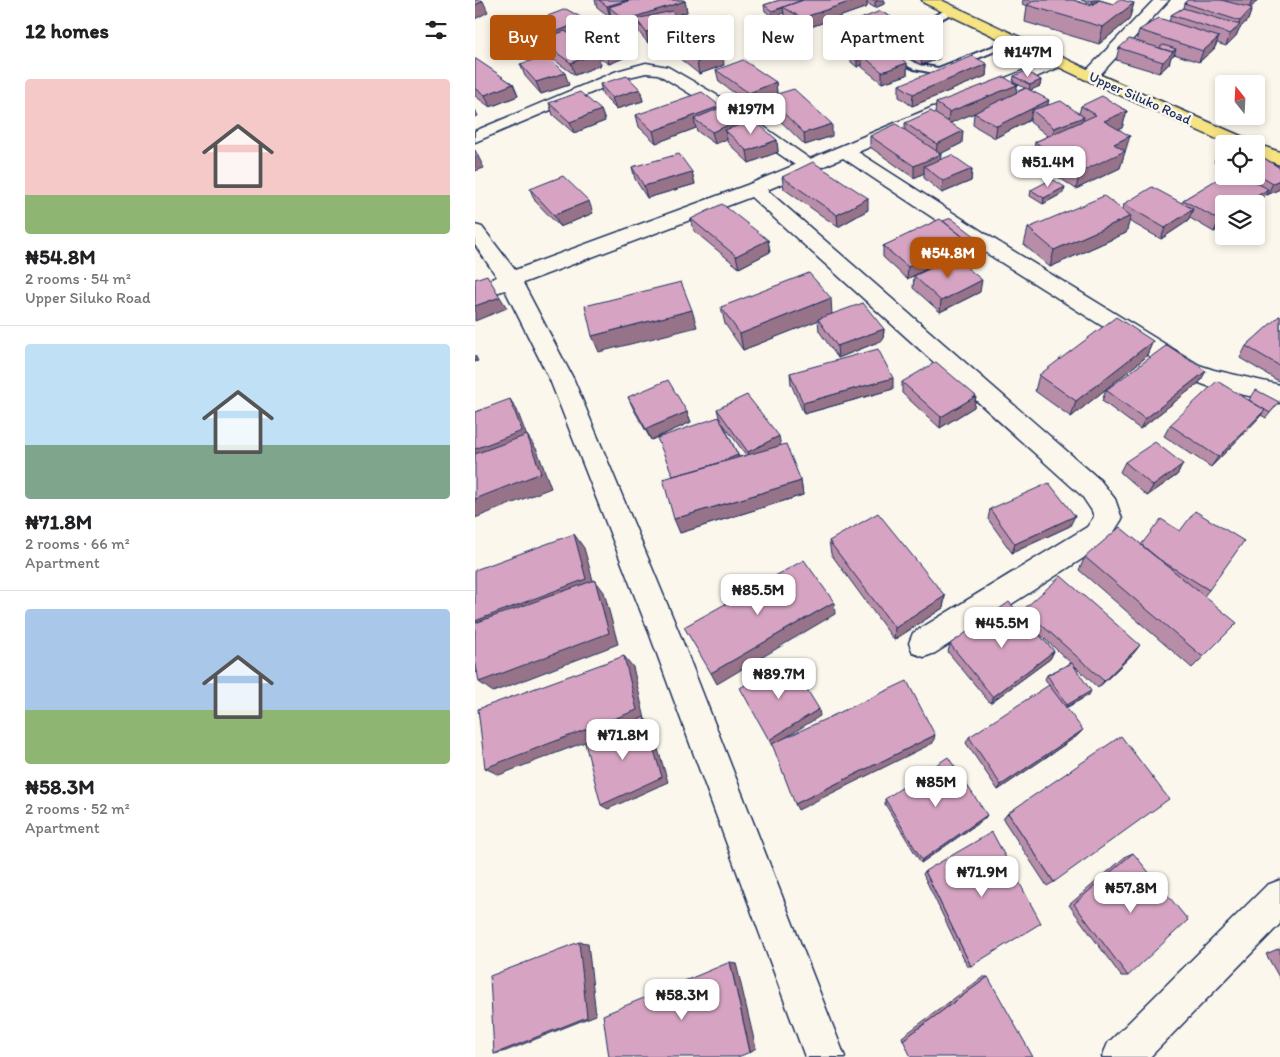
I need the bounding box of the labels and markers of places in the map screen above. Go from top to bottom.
pin: ₦147M [993,36,1063,78]
pin: ₦197M [716,92,786,135]
pin: ₦51.4M [1007,146,1089,188]
pin: ₦54.8M [907,236,989,279]
pin: ₦85.5M [717,574,799,616]
pin: ₦45.5M [961,606,1043,649]
pin: ₦89.7M [738,658,820,700]
pin: ₦71.8M [582,718,664,761]
pin: ₦85M [906,766,966,808]
pin: ₦71.9M [941,856,1023,898]
pin: ₦57.8M [1090,872,1172,914]
pin: ₦58.3M [641,978,723,1021]

